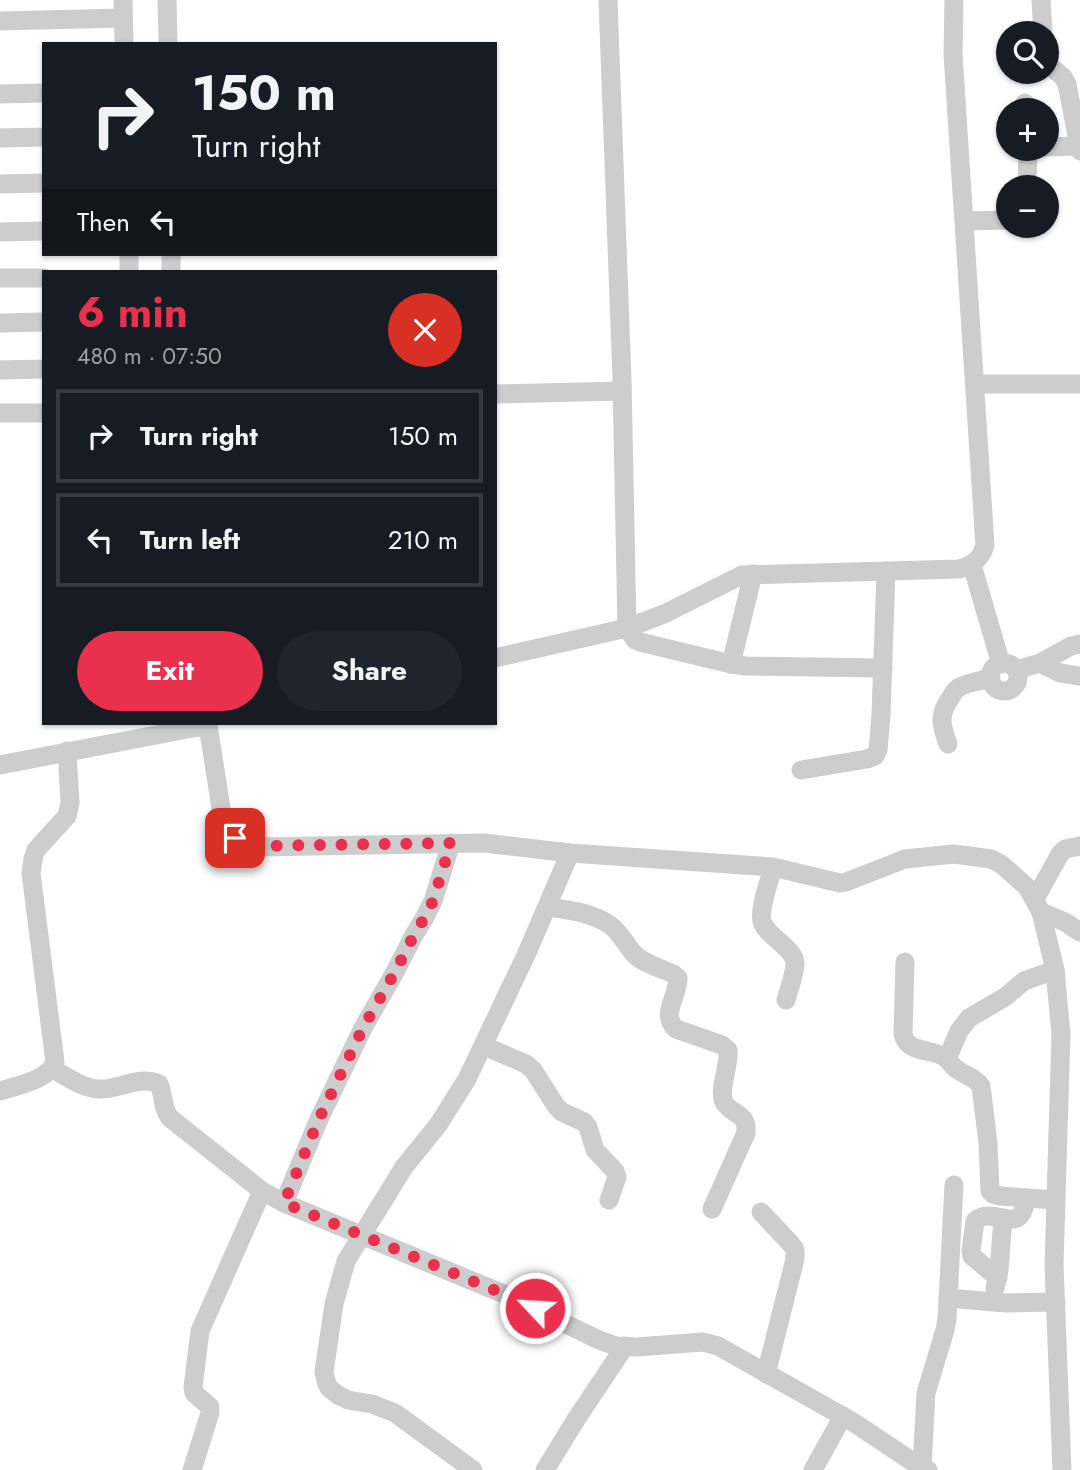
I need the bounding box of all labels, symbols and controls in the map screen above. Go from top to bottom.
map controls [996,21,1059,238]
button: search [996,21,1059,84]
text: 150 m [192,58,336,128]
icon: right [77,70,168,161]
button: + [996,98,1059,161]
text: Turn right [192,123,321,169]
button: − [996,175,1059,238]
text: Then [77,203,130,241]
icon: left [144,203,182,241]
text: 6 min [77,282,188,343]
button: close [388,293,462,367]
text: 480 m · 07:50 [77,339,222,373]
icon: right [81,417,119,455]
text: Turn right [140,417,258,455]
text: 150 m [388,417,458,455]
icon: left [81,521,119,559]
text: Turn left [140,521,240,559]
text: 210 m [388,521,458,559]
button: Exit [77,631,263,711]
button: Share [277,631,462,711]
pin [205,808,265,868]
icon: arrive [216,819,254,857]
position arrow [498,1271,572,1345]

